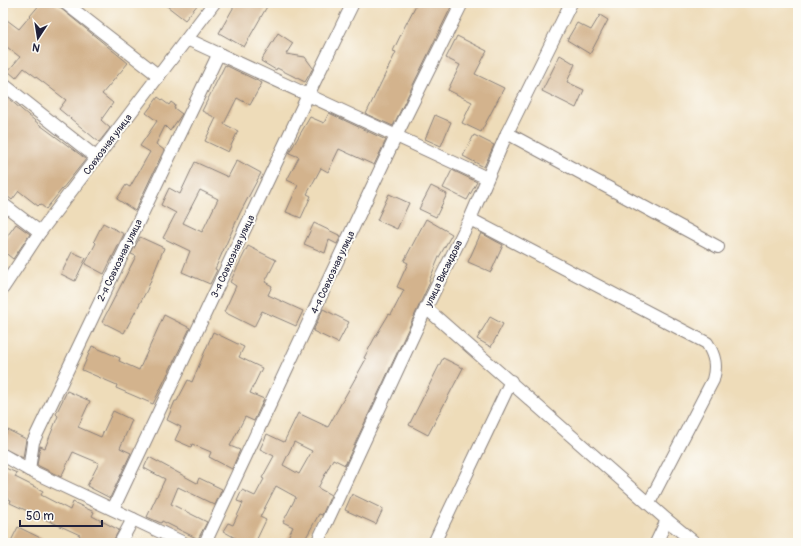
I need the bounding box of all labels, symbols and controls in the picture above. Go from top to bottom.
north arrow [18,18,58,58]
text: N [30,40,41,54]
street label: Совхозная улица [81,112,135,177]
street label: 3-я Совхозная улица [208,213,257,300]
street label: 2-я Совхозная улица [95,217,145,303]
street label: 4-я Совхозная улица [308,229,358,316]
street label: улица Висаидова [422,238,465,309]
scale bar [20,502,102,528]
text: 50 m [26,509,54,524]

